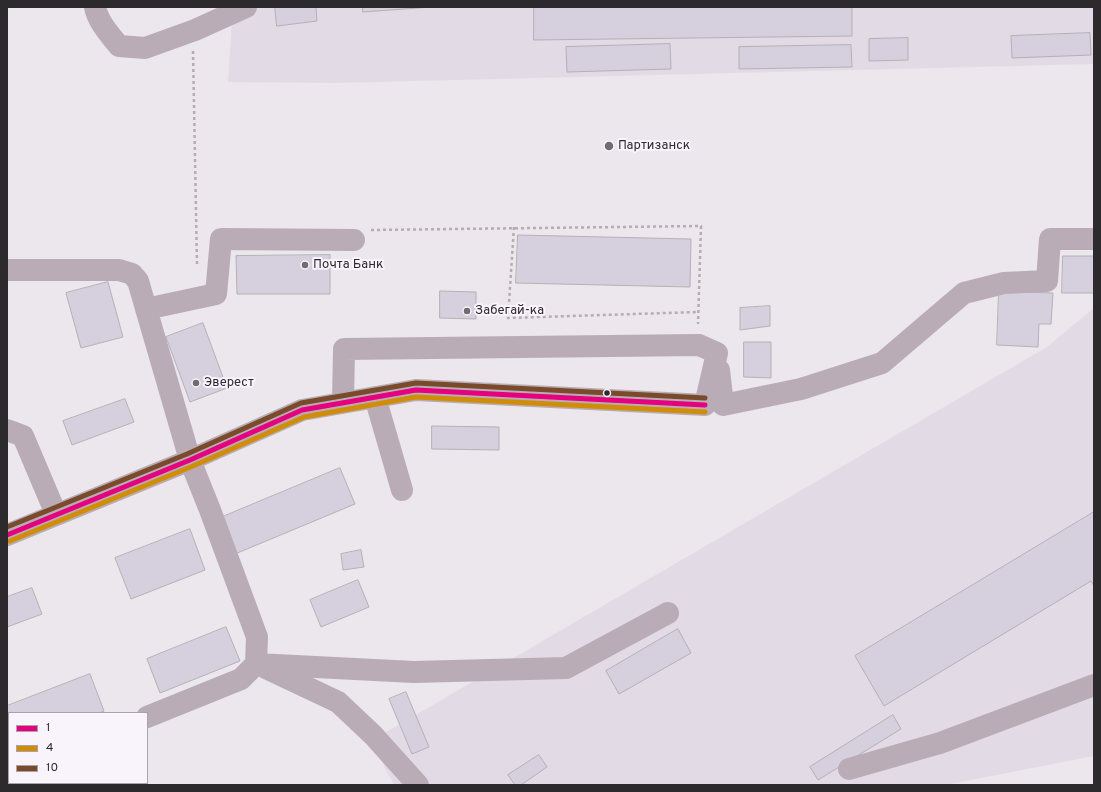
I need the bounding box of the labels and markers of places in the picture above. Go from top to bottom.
place label: Партизанск [618,138,690,154]
marker: Партизанск [603,140,615,152]
place label: Почта Банк [313,257,383,273]
marker: Почта Банк [300,260,310,270]
place label: Забегай-ка [475,303,544,319]
marker: Забегай-ка [462,306,472,316]
place label: Эверест [204,375,254,391]
marker: Эверест [191,378,201,388]
unlabelled marker [602,388,612,398]

